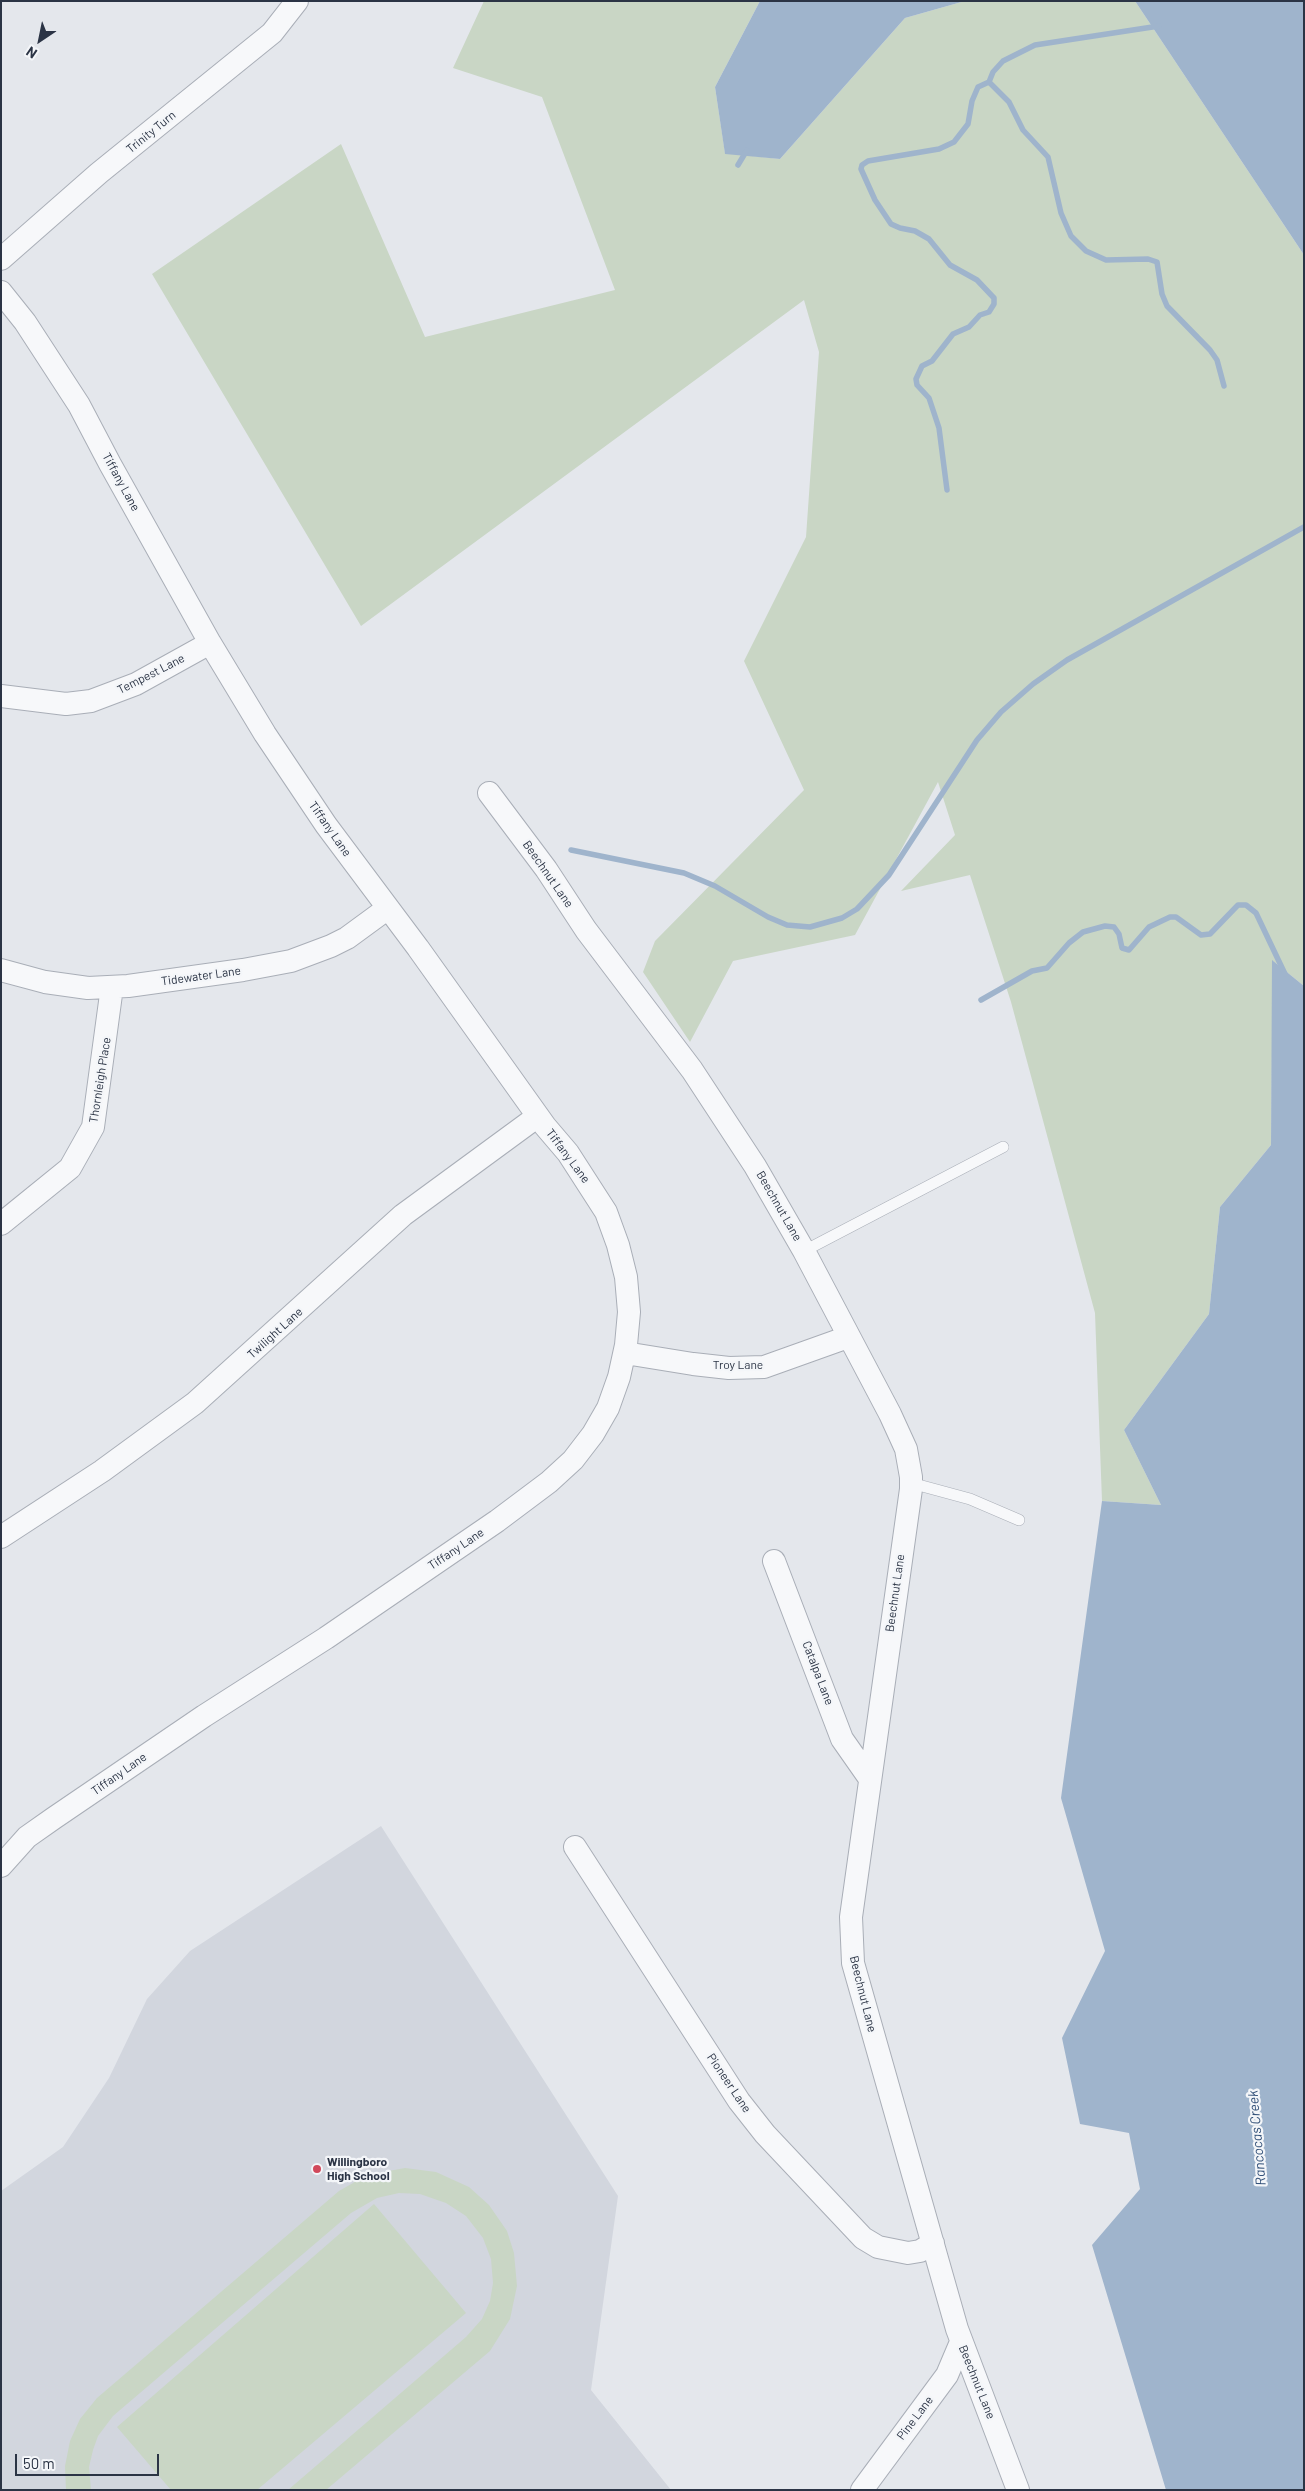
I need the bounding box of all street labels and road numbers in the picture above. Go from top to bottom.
street label: Trinity Turn [124,108,178,156]
street label: Tiffany Lane [99,450,143,514]
street label: Tempest Lane [115,651,187,697]
street label: Tiffany Lane [306,799,354,859]
street label: Beechnut Lane [520,838,576,910]
street label: Tidewater Lane [160,963,242,989]
street label: Thornleigh Place [86,1036,114,1124]
street label: Tiffany Lane [543,1126,593,1186]
street label: Beechnut Lane [753,1168,805,1244]
street label: Twilight Lane [244,1304,306,1362]
street label: Troy Lane [713,1358,763,1372]
street label: Tiffany Lane [425,1525,487,1573]
street label: Beechnut Lane [882,1553,908,1633]
street label: Catalpa Lane [799,1639,837,1707]
street label: Tiffany Lane [89,1750,149,1798]
street label: Beechnut Lane [847,1954,879,2034]
street label: Pioneer Lane [704,2051,754,2115]
street label: Beechnut Lane [956,2343,998,2421]
street label: Pine Lane [894,2393,936,2443]

